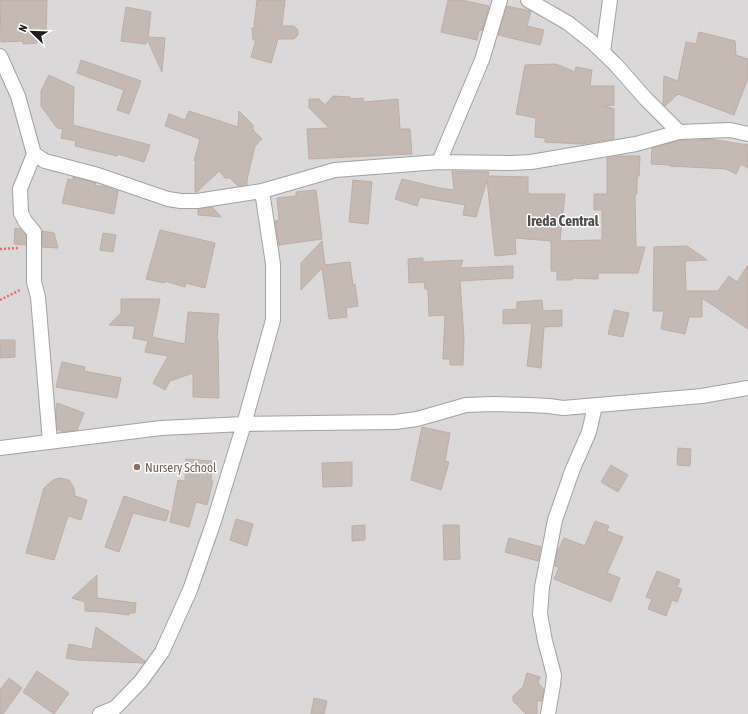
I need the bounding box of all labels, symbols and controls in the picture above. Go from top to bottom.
north arrow [12,12,52,52]
text: N [16,23,30,33]
district label: Ireda Central [527,212,600,229]
place label: Nursery School [145,460,217,475]
marker: Nursery School [132,462,142,472]

